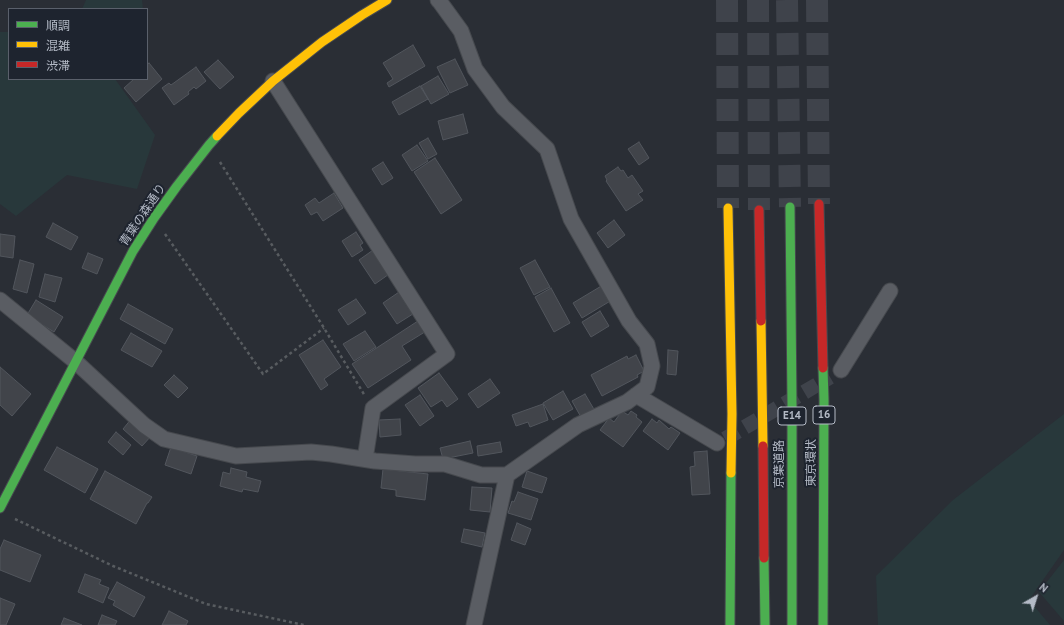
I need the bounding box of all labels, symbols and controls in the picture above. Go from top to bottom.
legend [8,8,148,80]
text: 順調 [46,18,70,33]
text: 混雑 [46,38,70,53]
text: 渋滞 [46,58,70,73]
street label: 青葉の森通り [117,181,169,249]
road number: 16 [813,406,835,424]
road number: E14 [778,407,806,425]
street label: 東京環状 [805,439,819,487]
street label: 京葉道路 [773,440,787,488]
north arrow [1016,577,1056,617]
text: N [1036,580,1051,595]

